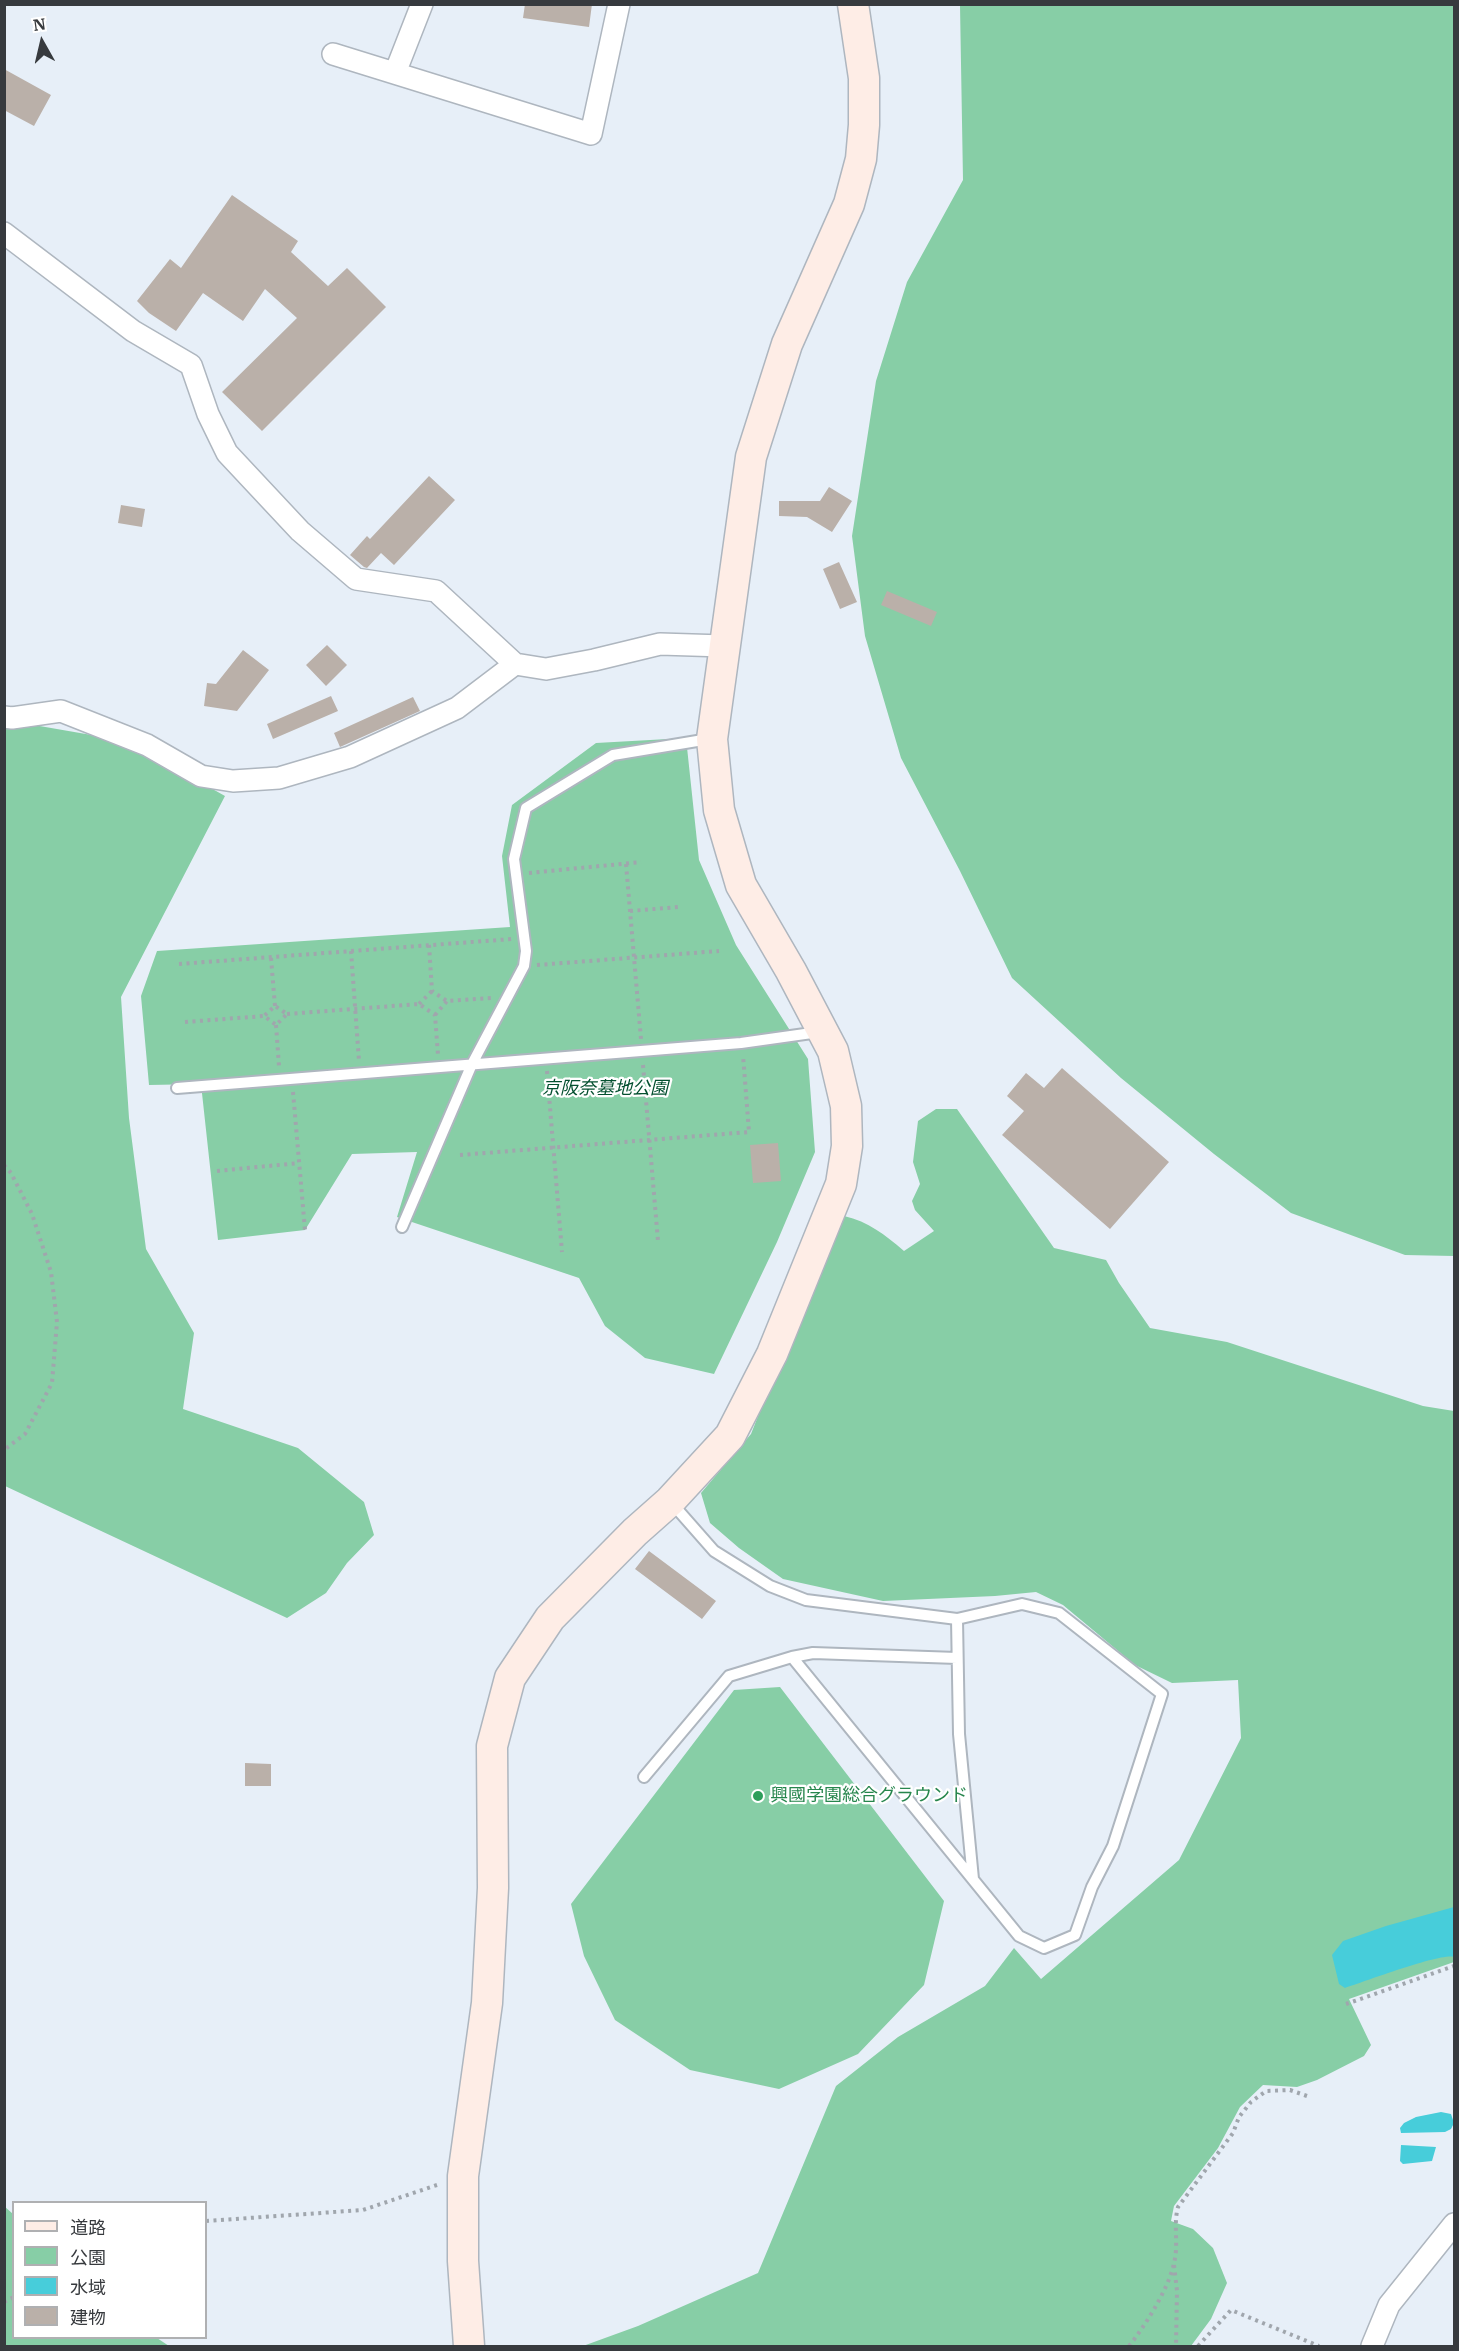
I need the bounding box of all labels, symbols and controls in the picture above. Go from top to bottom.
north arrow [12,12,72,72]
text: N [32,13,47,35]
park label: 京阪奈墓地公園 [542,1078,668,1100]
place label: 興國学園総合グラウンド [770,1785,968,1807]
marker: 興國学園総合グラウンド [751,1789,765,1803]
legend [12,2201,207,2339]
text: 道路 [70,2216,106,2239]
text: 公園 [70,2246,106,2269]
text: 水域 [70,2276,106,2299]
text: 建物 [70,2306,106,2329]

